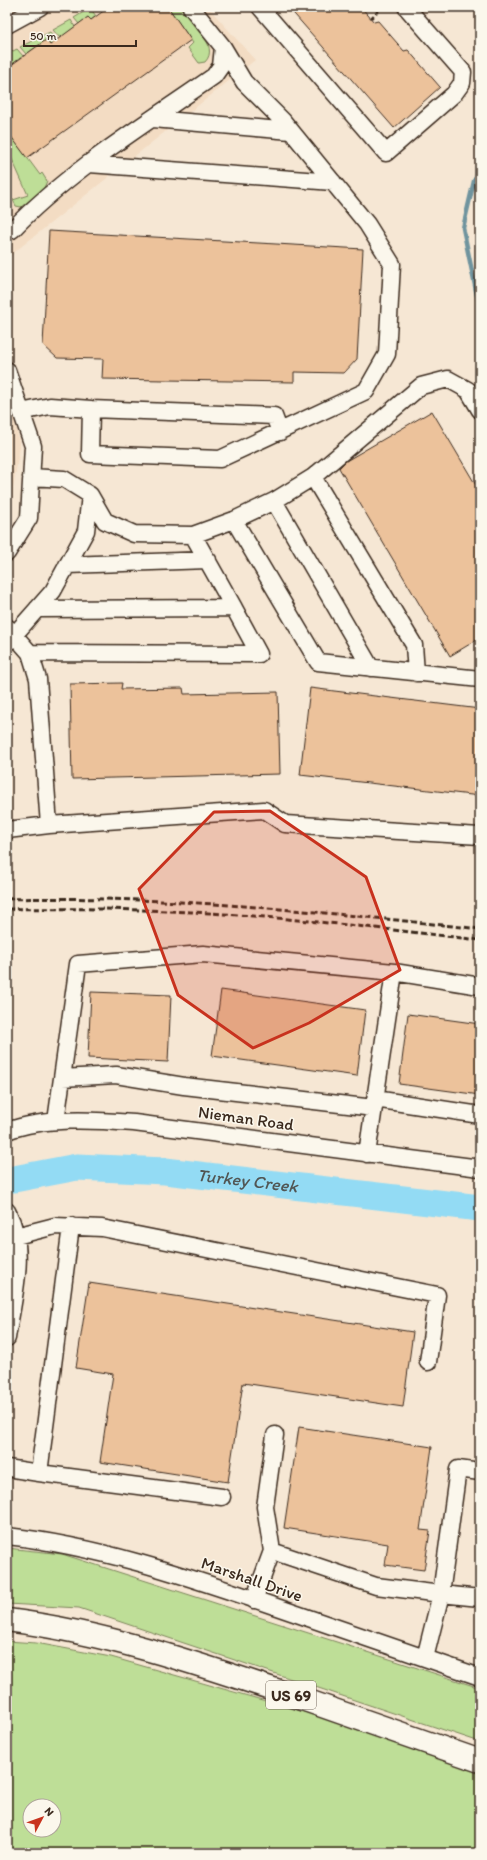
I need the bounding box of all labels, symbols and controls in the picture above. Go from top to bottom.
scale bar [24,22,136,48]
text: 50 m [30,29,56,43]
street label: Nieman Road [197,1101,296,1135]
water label: Turkey Creek [196,1164,301,1198]
street label: Marshall Drive [199,1552,305,1606]
road number: US 69 [266,1681,316,1709]
north arrow [22,1798,62,1838]
text: N [42,1805,57,1819]

